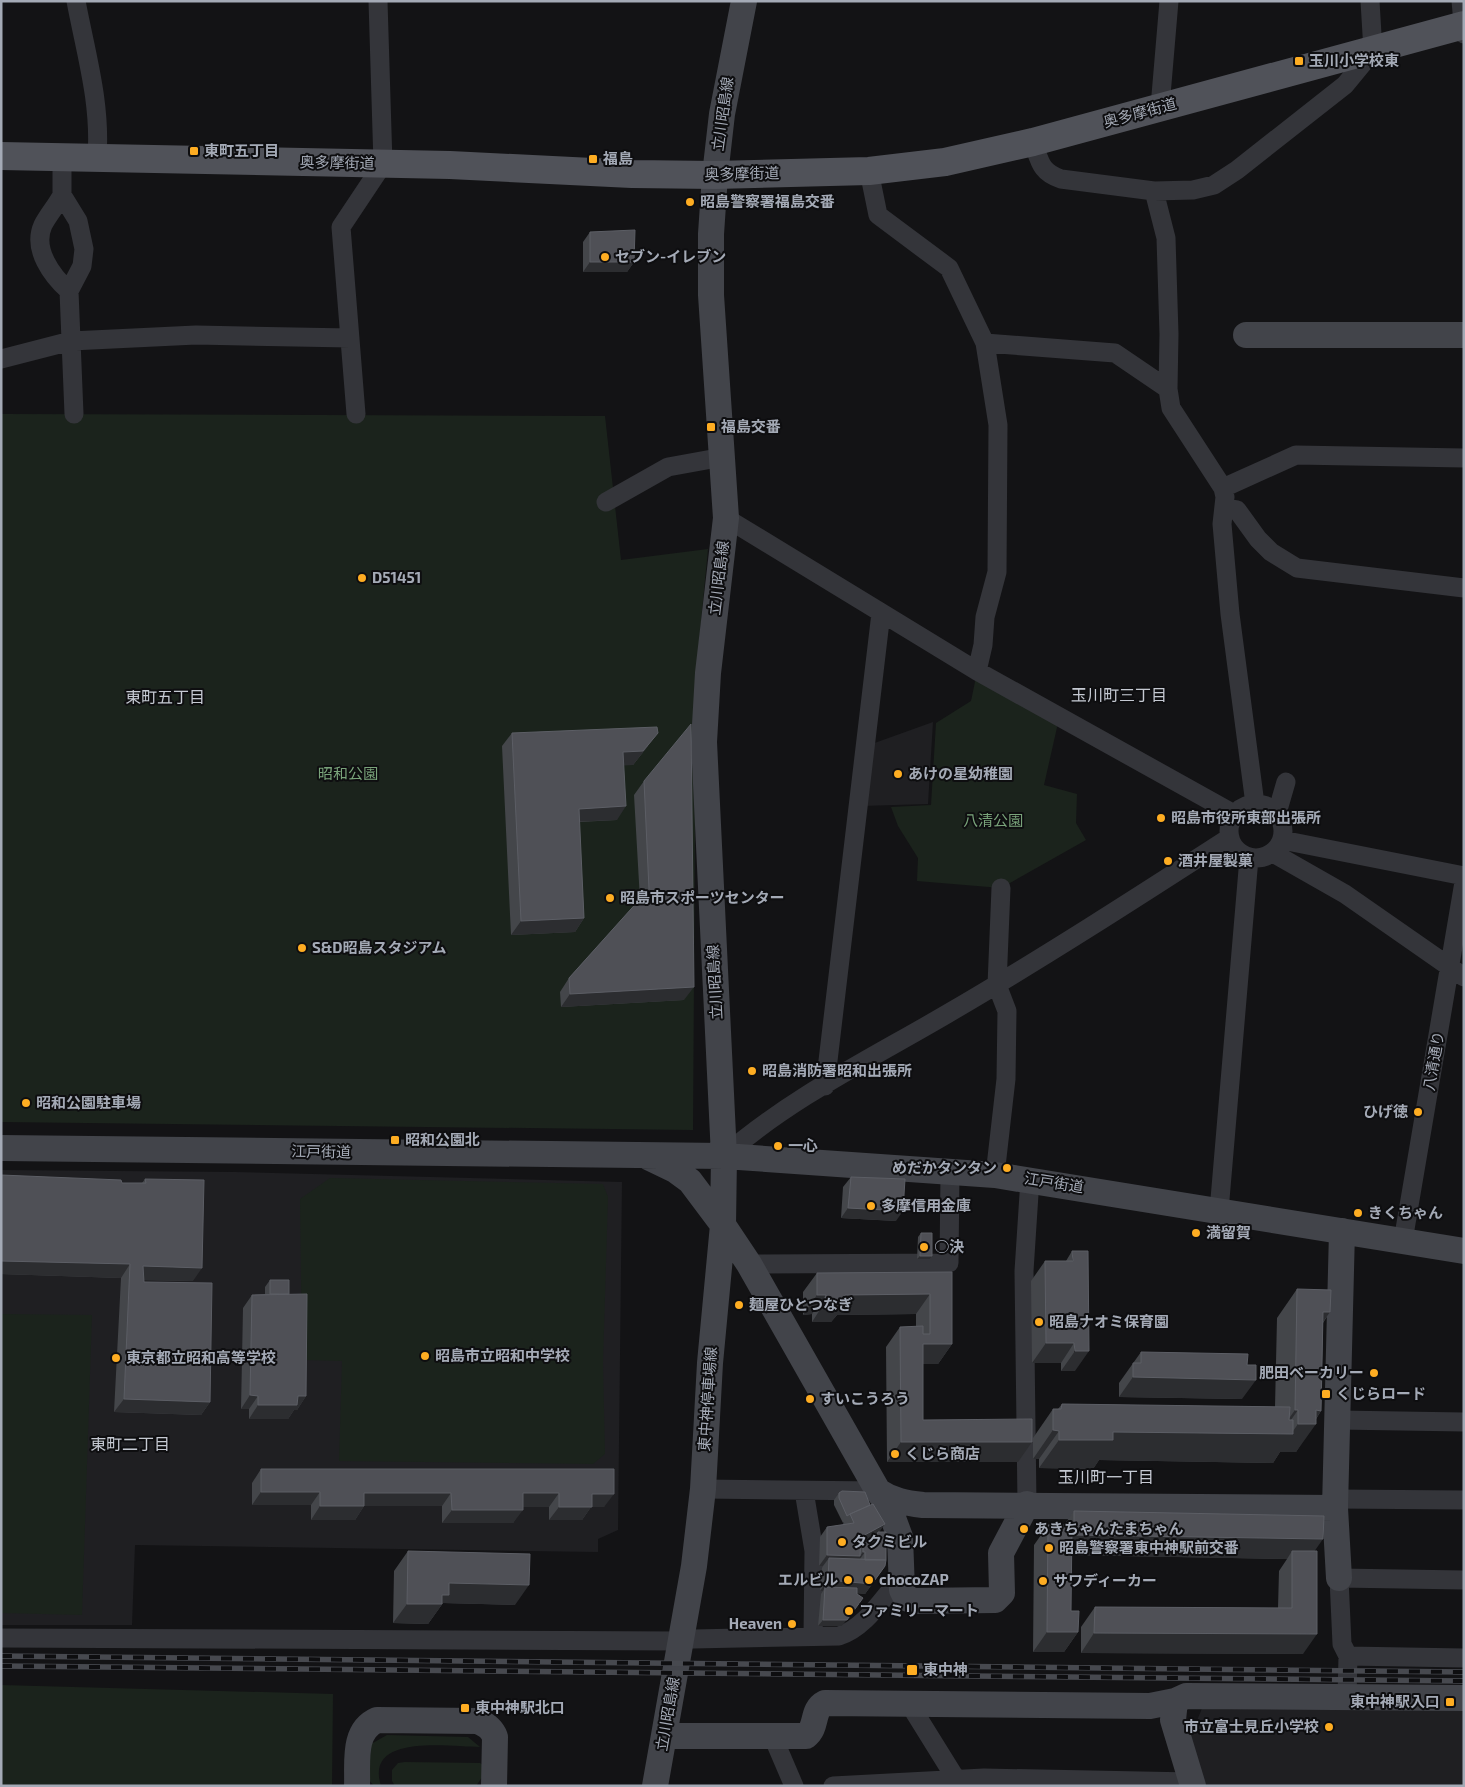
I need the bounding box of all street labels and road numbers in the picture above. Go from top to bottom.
street label: 立川昭島線 [708,75,736,152]
street label: 奥多摩街道 [1101,94,1178,130]
street label: 奥多摩街道 [299,152,375,172]
street label: 奥多摩街道 [704,163,780,183]
street label: 立川昭島線 [705,540,732,616]
street label: 立川昭島線 [703,944,725,1020]
street label: 八清通り [1419,1030,1447,1092]
street label: 江戸街道 [291,1141,351,1161]
street label: 江戸街道 [1023,1168,1085,1196]
street label: 東中神停車場線 [694,1346,720,1452]
street label: 立川昭島線 [652,1675,682,1752]

